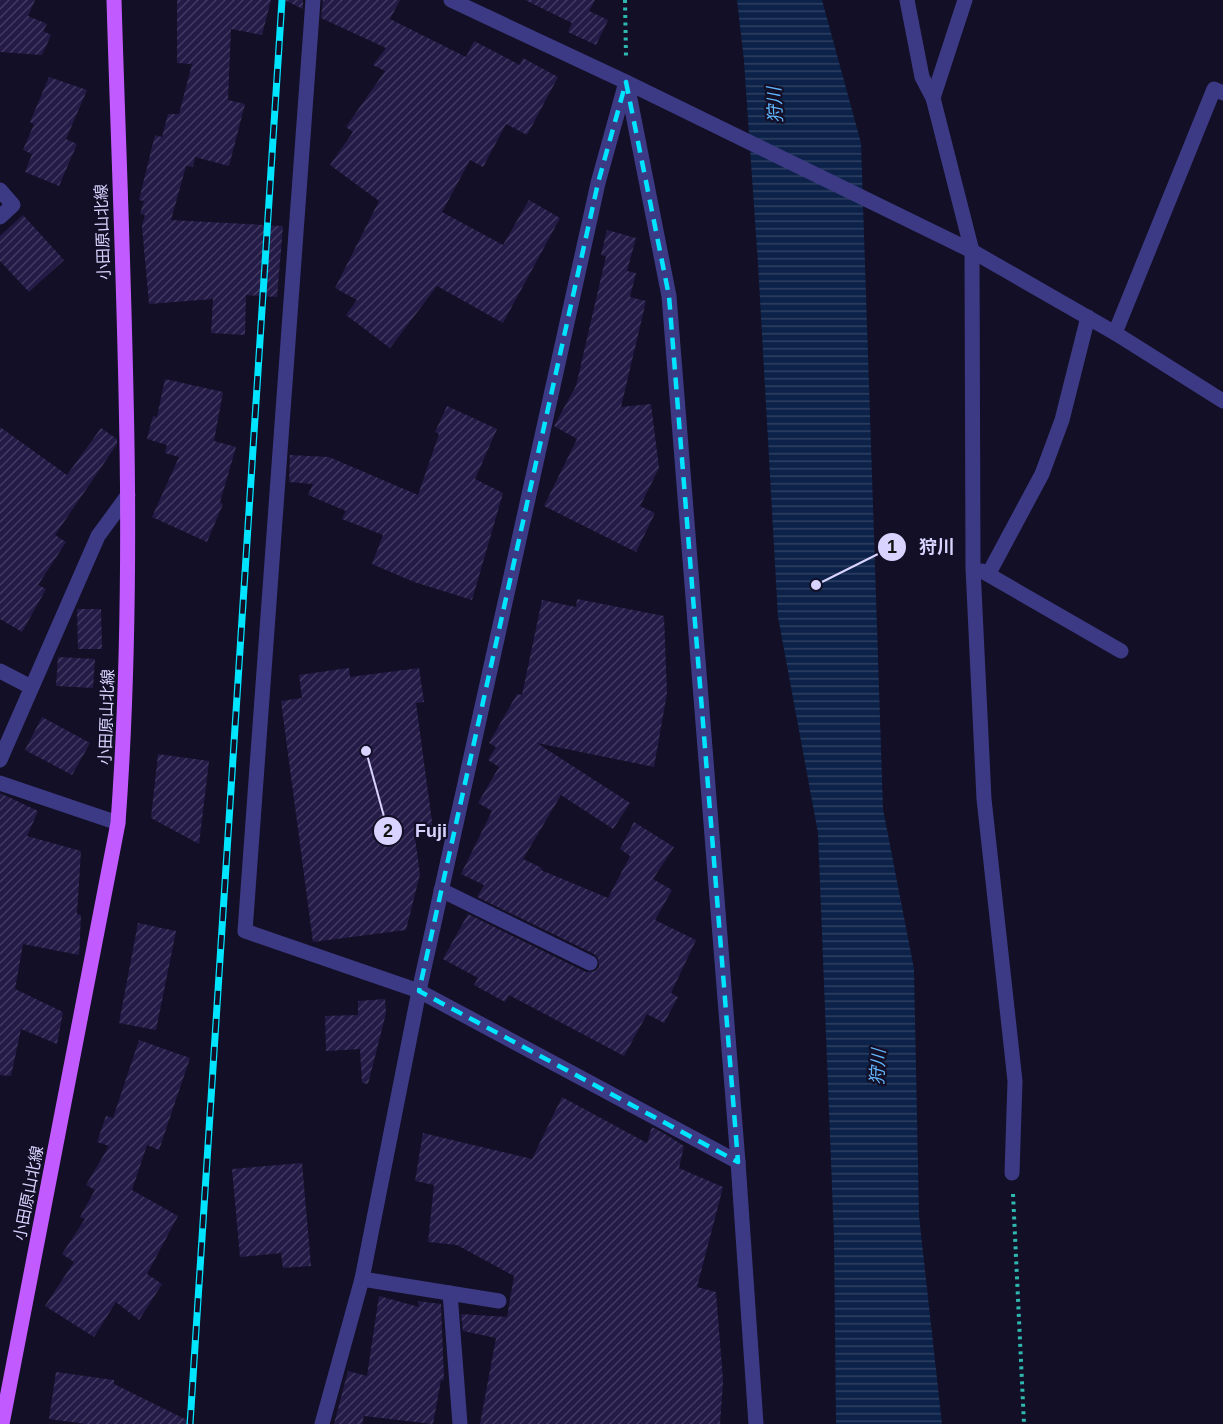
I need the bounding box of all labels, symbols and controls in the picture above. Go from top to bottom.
water label: 狩川 [764,85,786,123]
street label: 小田原山北線 [92,184,113,280]
callout: 狩川 [877,529,967,565]
text: 1 [887,537,897,557]
text: 狩川 [919,537,955,557]
street label: 小田原山北線 [96,669,117,765]
callout: Fuji [373,813,459,849]
text: 2 [383,821,393,841]
text: Fuji [415,821,447,841]
water label: 狩川 [867,1047,889,1085]
street label: 小田原山北線 [11,1144,46,1242]

